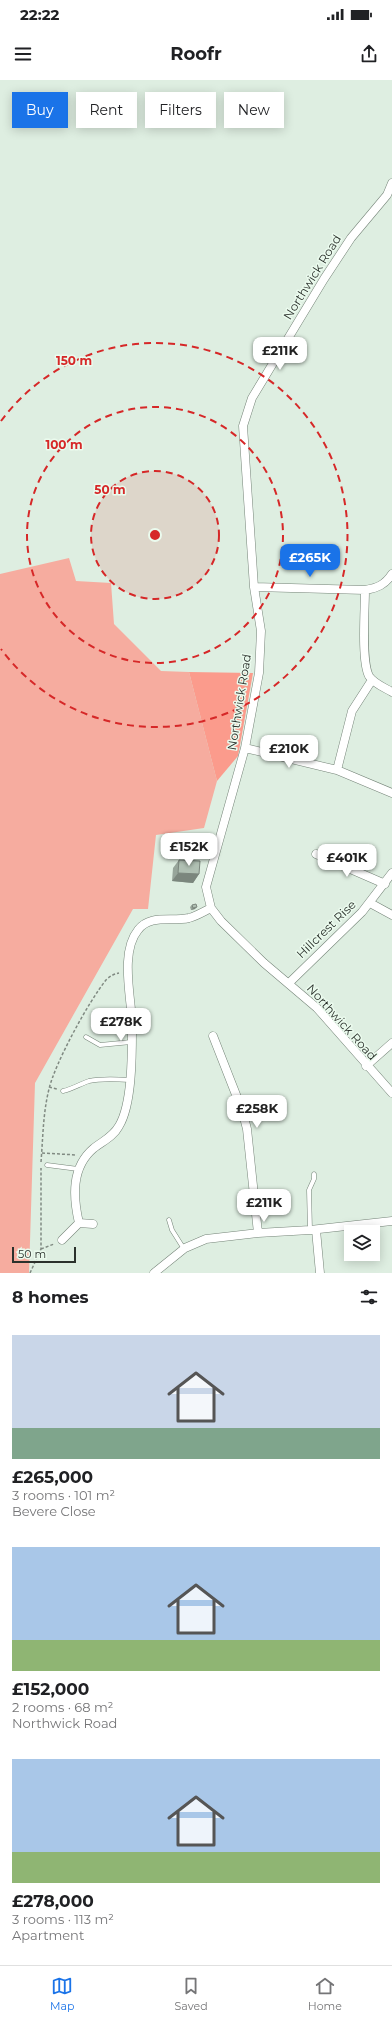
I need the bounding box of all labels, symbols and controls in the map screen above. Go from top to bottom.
text: 22:22 [20,5,59,24]
icon: menu [12,43,34,65]
text: Roofr [170,43,222,65]
icon: share [358,43,380,65]
chip: Buy [12,92,68,128]
chip: Rent [76,92,137,128]
chip: Filters [145,92,216,128]
chip: New [224,92,284,128]
street label: Northwick Road [280,232,344,322]
pin: £211K [252,337,308,371]
text: £211K [262,342,298,358]
text: 150 m [56,353,92,368]
text: 100 m [46,437,82,452]
text: 50 m [94,482,126,497]
centre of rings [148,528,162,542]
pin: £265K [282,544,338,578]
text: £265K [289,549,331,565]
street label: Northwick Road [224,653,254,751]
pin: £210K [261,735,317,769]
text: £210K [269,740,309,756]
pin: £152K [161,833,217,867]
text: £152K [170,838,208,854]
pin: £401K [319,844,375,878]
text: £401K [327,849,367,865]
street label: Hillcrest Rise [293,897,359,961]
street label: Northwick Road [304,981,380,1063]
pin: £278K [93,1008,149,1042]
text: £278K [100,1013,142,1029]
pin: £258K [229,1095,285,1129]
text: £258K [236,1100,278,1116]
pin: £211K [236,1189,292,1223]
text: £211K [246,1194,282,1210]
map controls [344,1225,380,1261]
button: layers [344,1225,380,1261]
scale bar [12,1245,76,1264]
text: 50 m [18,1247,46,1261]
icon: filters [358,1286,380,1308]
text: 8 homes [12,1287,89,1307]
icon: home [160,1361,232,1433]
text: £265,000 [12,1467,93,1487]
text: 3 rooms · 101 m² [12,1487,115,1503]
text: Bevere Close [12,1503,96,1519]
icon: home [160,1573,232,1645]
text: £152,000 [12,1679,89,1699]
text: 2 rooms · 68 m² [12,1699,113,1715]
text: Northwick Road [12,1715,117,1731]
icon: home [160,1785,232,1857]
text: £278,000 [12,1891,94,1911]
text: 3 rooms · 113 m² [12,1911,114,1927]
text: Apartment [12,1927,84,1943]
tab: Map [50,1975,75,2013]
tab: Saved [175,1975,208,2013]
tab: Home [308,1975,342,2013]

